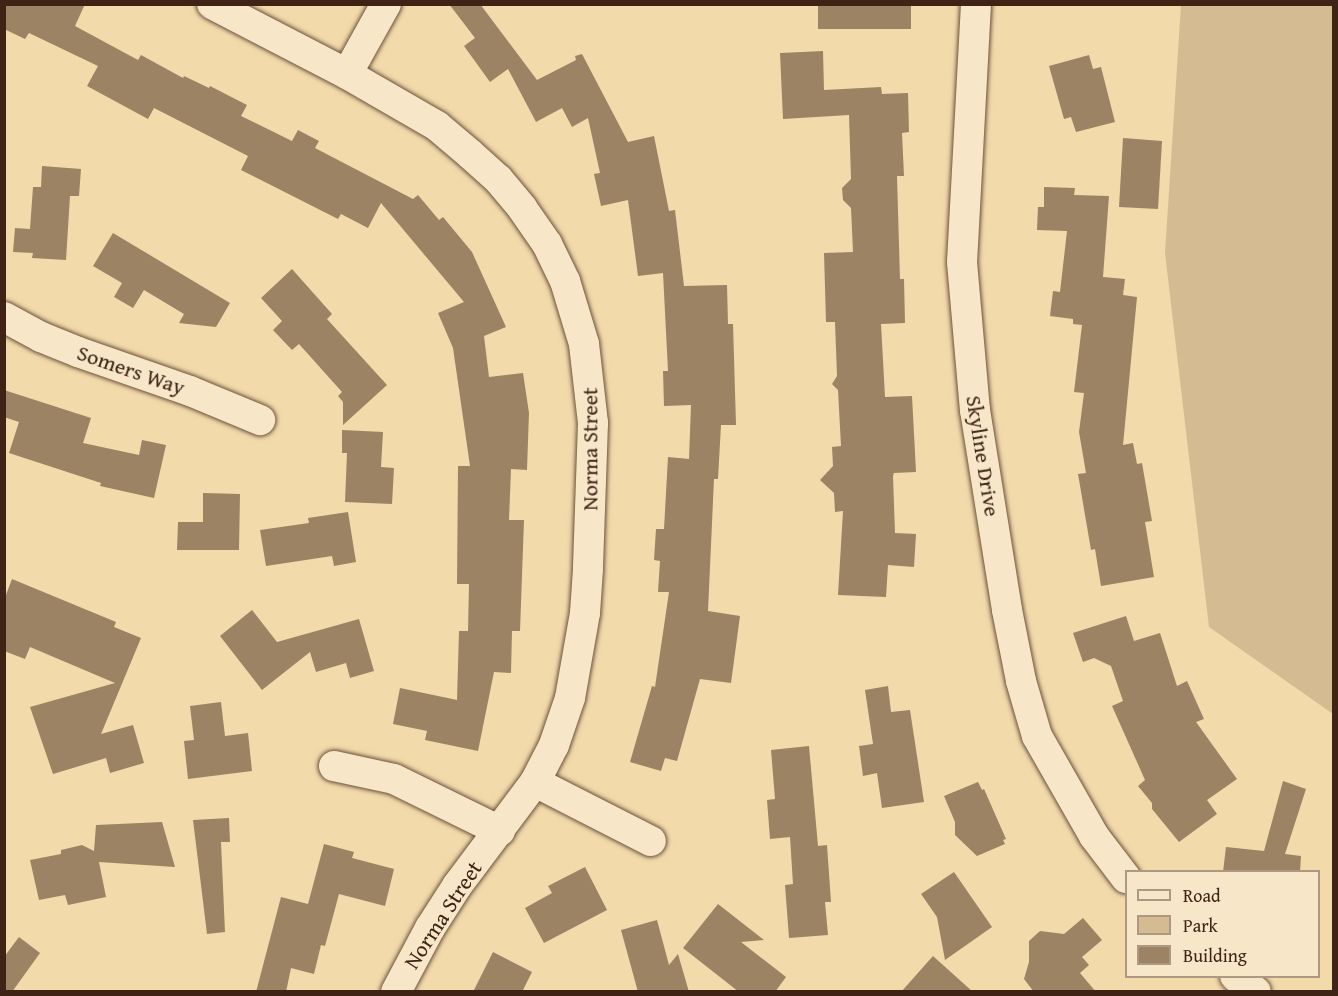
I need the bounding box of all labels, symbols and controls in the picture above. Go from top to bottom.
street label: Somers Way [74,339,188,401]
street label: Norma Street [577,387,603,511]
street label: Skyline Drive [960,394,1006,518]
street label: Norma Street [398,856,488,974]
legend [1125,870,1320,978]
text: Road [1183,882,1221,909]
text: Park [1183,912,1218,939]
text: Building [1183,942,1247,969]

